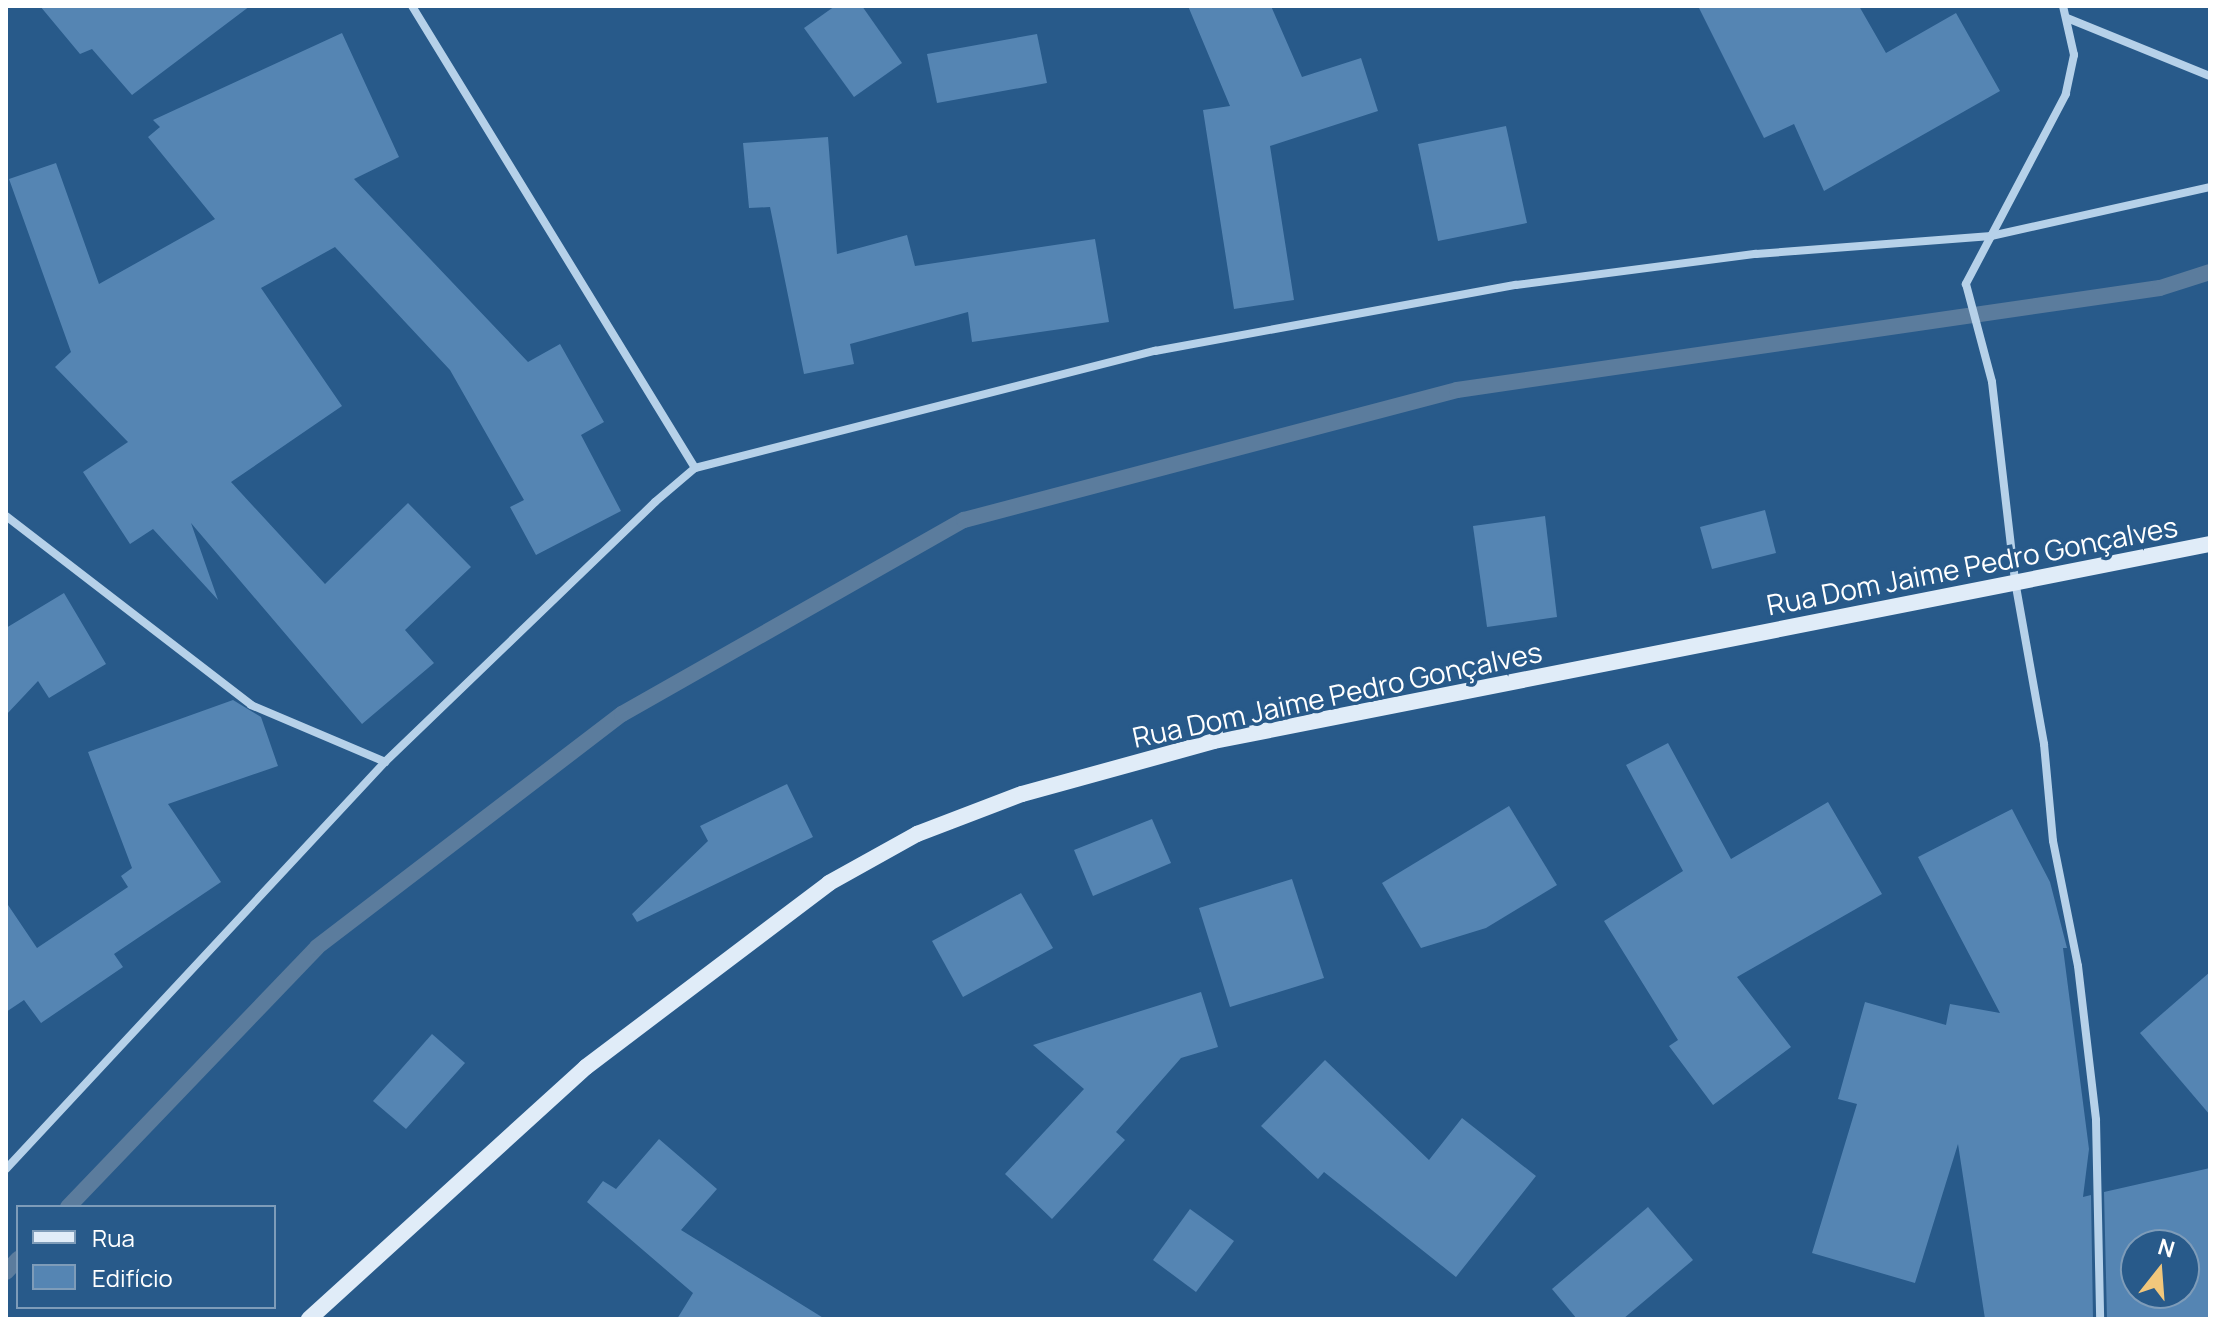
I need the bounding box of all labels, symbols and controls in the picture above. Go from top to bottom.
street label: Rua Dom Jaime Pedro Gonçalves [1764,509,2180,621]
street label: Rua Dom Jaime Pedro Gonçalves [1129,634,1545,754]
legend [16,1205,276,1309]
text: Rua [92,1221,135,1254]
north arrow [2120,1229,2200,1309]
text: N [2154,1231,2178,1265]
text: Edifício [92,1261,173,1294]

